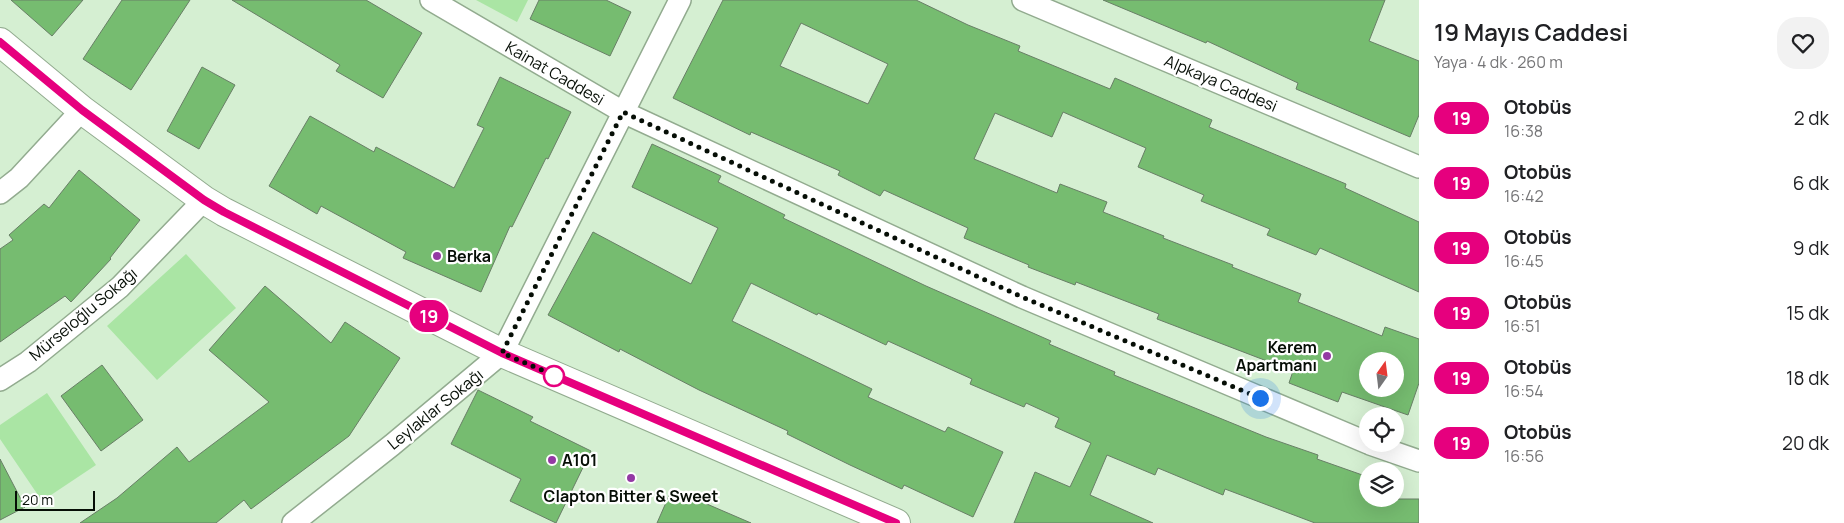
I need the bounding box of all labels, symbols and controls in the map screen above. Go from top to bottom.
text: 19 Mayıs Caddesi [1434,15,1628,48]
button: heart [1777,17,1829,69]
street label: Kainat Caddesi [501,36,609,110]
street label: Alpkaya Caddesi [1161,49,1281,117]
text: Yaya · 4 dk · 260 m [1434,51,1563,73]
text: Otobüs [1504,94,1572,120]
text: 2 dk [1794,105,1829,131]
text: 19 [1452,106,1471,130]
text: 16:38 [1504,120,1543,142]
text: Otobüs [1504,159,1572,185]
text: 6 dk [1793,170,1829,196]
text: 19 [1452,171,1471,195]
text: 16:42 [1504,185,1544,207]
text: Otobüs [1504,224,1572,250]
text: 9 dk [1793,235,1829,261]
text: 19 [1452,236,1471,260]
place label: Berka [447,245,491,267]
marker: Berka [431,250,443,262]
text: 16:45 [1504,250,1544,272]
street label: Mürseloğlu Sokağı [24,262,142,366]
text: Otobüs [1504,289,1572,315]
line badge: 19 [406,300,452,332]
text: 15 dk [1786,300,1829,326]
text: 19 [1452,301,1471,325]
text: 19 [419,304,439,328]
text: 16:51 [1504,315,1540,337]
place label: Kerem Apartmanı [1236,336,1317,376]
marker: Kerem Apartmanı [1321,350,1333,362]
north arrow [1359,352,1404,398]
map controls [1359,352,1404,507]
text: Otobüs [1504,354,1572,380]
street label: Leylaklar Sokağı [382,364,488,454]
unlabelled marker [543,365,565,387]
text: 18 dk [1786,365,1829,391]
text: 19 [1452,366,1471,390]
text: 16:54 [1504,380,1544,402]
your location [1248,386,1273,411]
button: locate [1359,407,1404,452]
text: Otobüs [1504,419,1572,445]
text: 20 dk [1782,430,1829,456]
text: 19 [1452,431,1471,455]
text: 16:56 [1504,445,1544,467]
place label: A101 [562,449,597,471]
marker: A101 [546,454,558,466]
button: layers [1359,462,1404,507]
marker: Clapton Bitter & Sweet [625,472,637,484]
place label: Clapton Bitter & Sweet [544,485,718,507]
scale bar [15,488,95,511]
text: 20 m [22,490,53,509]

